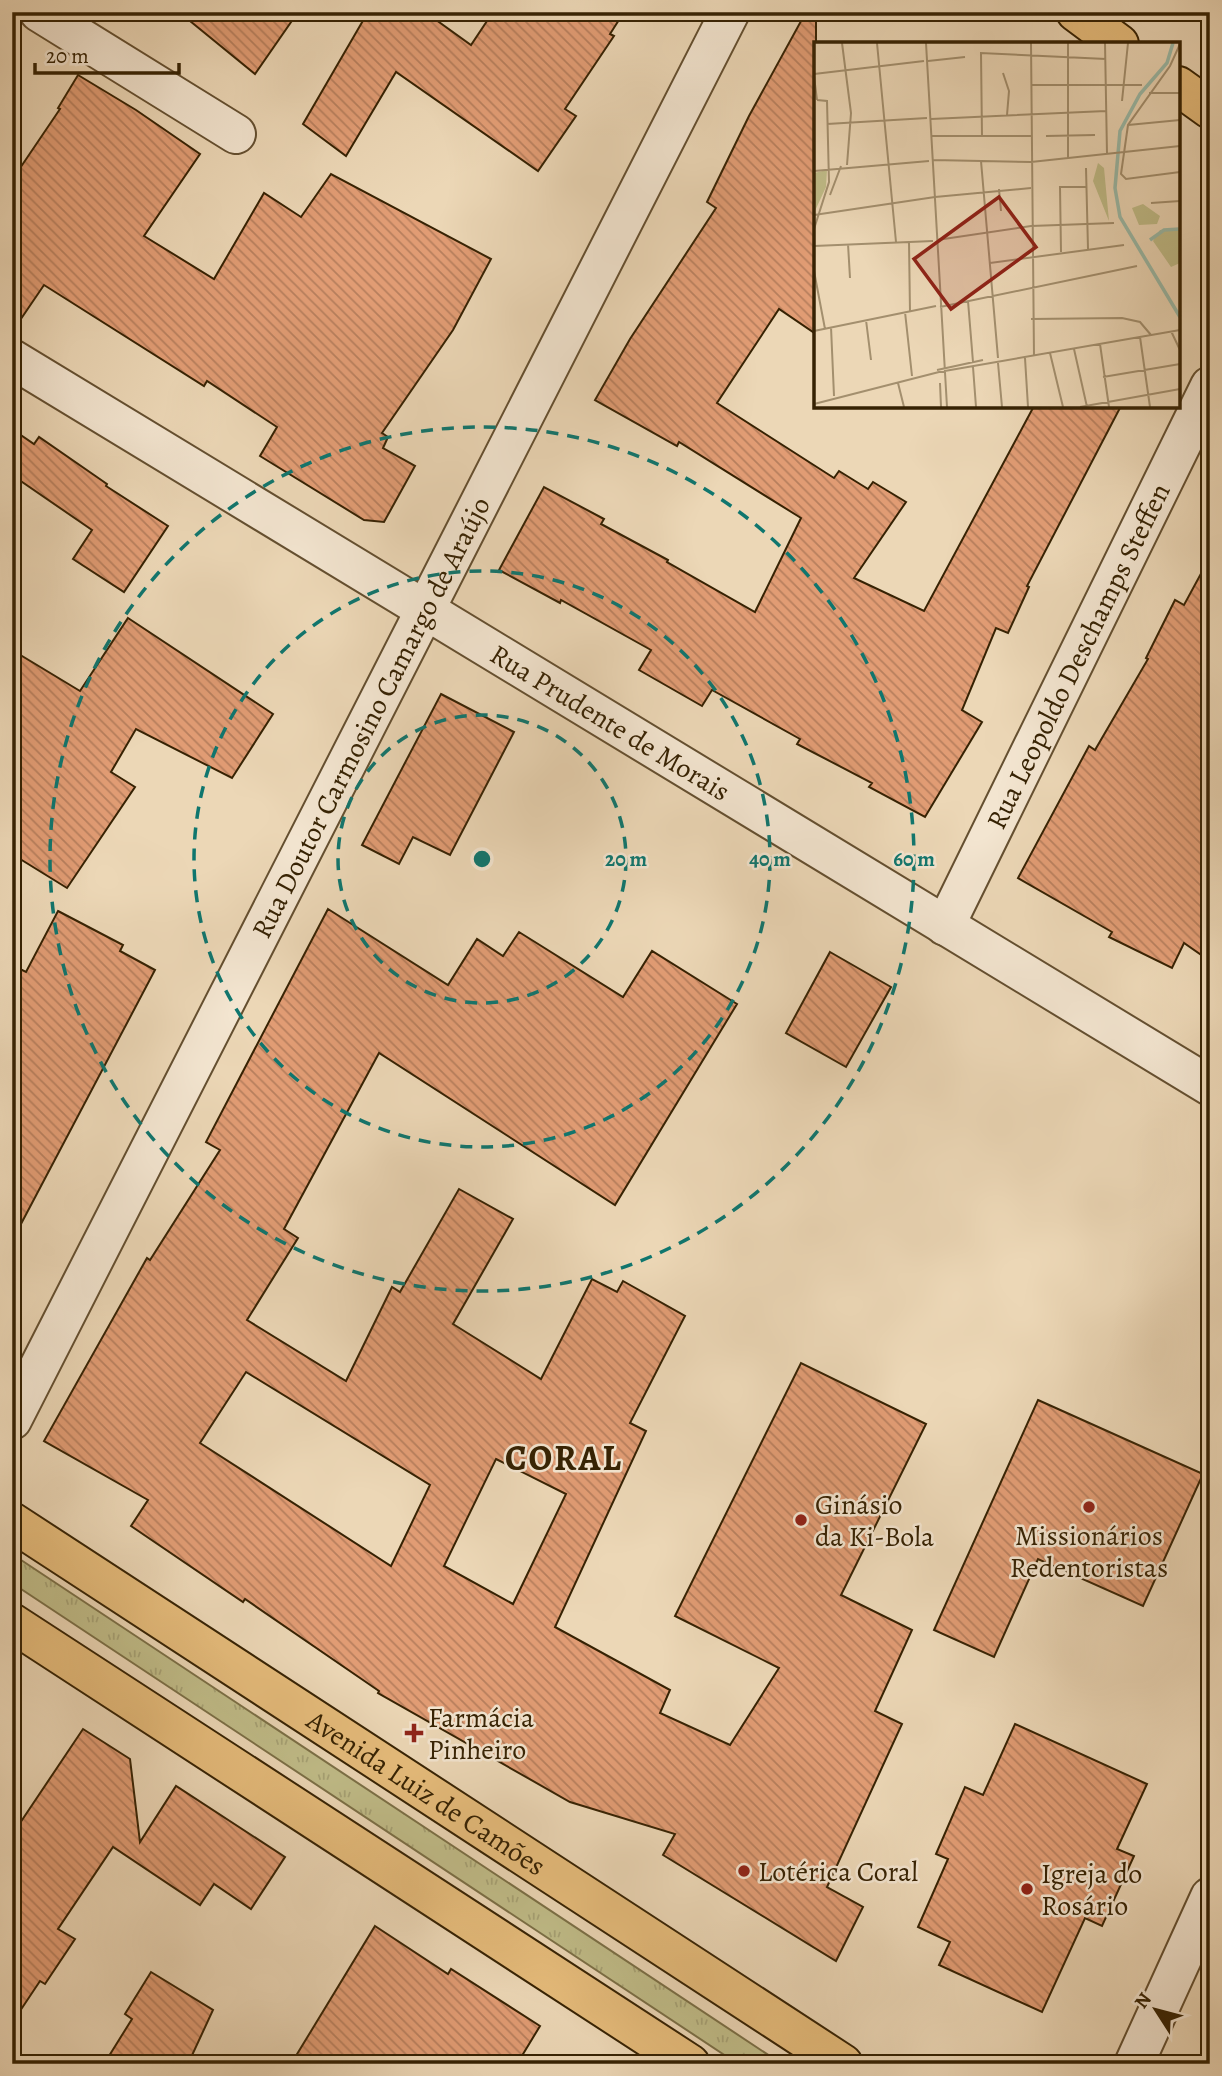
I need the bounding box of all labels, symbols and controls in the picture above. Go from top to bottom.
scale bar [35,32,178,76]
text: 20 m [46,42,89,70]
inset map [814,42,1180,408]
street label: Rua Leopoldo Deschamps Steffen [978,477,1179,836]
street label: Rua Doutor Carmosino Camargo de Araújo [243,490,500,945]
street label: Rua Prudente de Morais [483,636,737,810]
text: 20 m [605,845,647,873]
text: 40 m [749,845,791,873]
text: 60 m [893,845,935,873]
centre of rings [470,847,494,871]
district label: CORAL [505,1434,623,1482]
place label: Ginásio da Ki-Bola [815,1486,934,1556]
marker: Missionários Redentoristas [1081,1499,1097,1515]
marker: Ginásio da Ki-Bola [793,1512,809,1528]
place label: Missionários Redentoristas [1010,1517,1168,1587]
place label: Farmácia Pinheiro [428,1699,534,1769]
street label: Avenida Luiz de Camões [299,1701,553,1885]
marker: Farmácia Pinheiro [406,1725,422,1741]
place label: Lotérica Coral [758,1853,918,1891]
place label: Igreja do Rosário [1041,1855,1142,1925]
marker: Lotérica Coral [736,1863,752,1879]
marker: Igreja do Rosário [1019,1881,1035,1897]
north arrow [1120,1974,1190,2044]
text: N [1128,1987,1158,2014]

